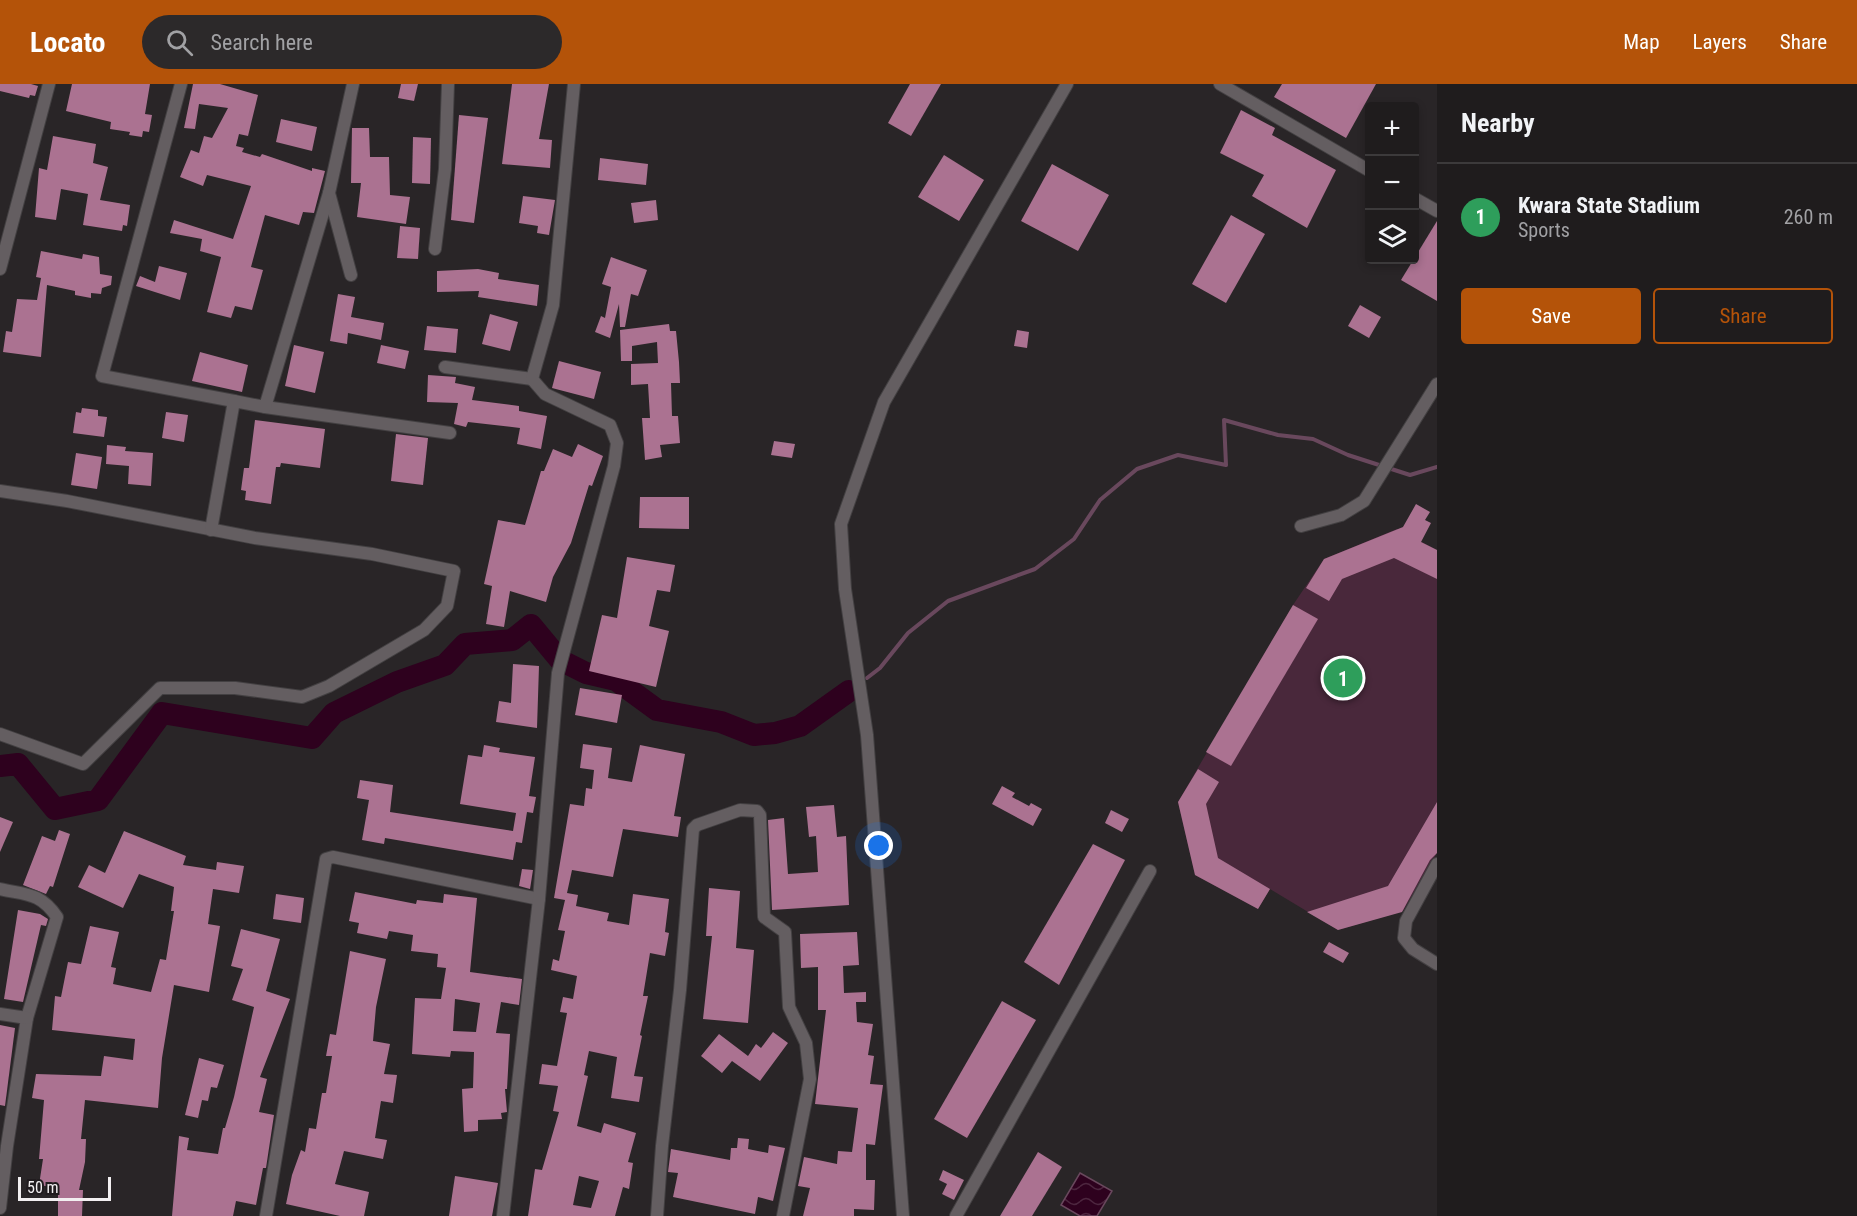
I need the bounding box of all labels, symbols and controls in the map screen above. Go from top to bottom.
search box [142,15,562,69]
text: Locato [30,26,106,59]
icon: search [163,26,196,59]
text: Search here [211,30,313,55]
text: Map [1623,30,1660,54]
text: Layers [1693,30,1747,54]
text: Share [1780,30,1827,54]
map controls [1365,102,1419,264]
button: + [1365,102,1419,156]
text: Nearby [1461,108,1535,138]
button: − [1365,156,1419,210]
text: Kwara State Stadium [1518,193,1700,218]
text: 1 [1475,205,1486,229]
text: 260 m [1784,205,1833,229]
button: layers [1365,210,1419,264]
text: Sports [1518,218,1570,242]
button: Save [1461,288,1641,344]
button: Share [1653,288,1833,344]
pin: 1 [1324,656,1362,700]
your location [864,831,893,860]
scale bar [18,1174,111,1202]
text: 50 m [27,1178,59,1197]

